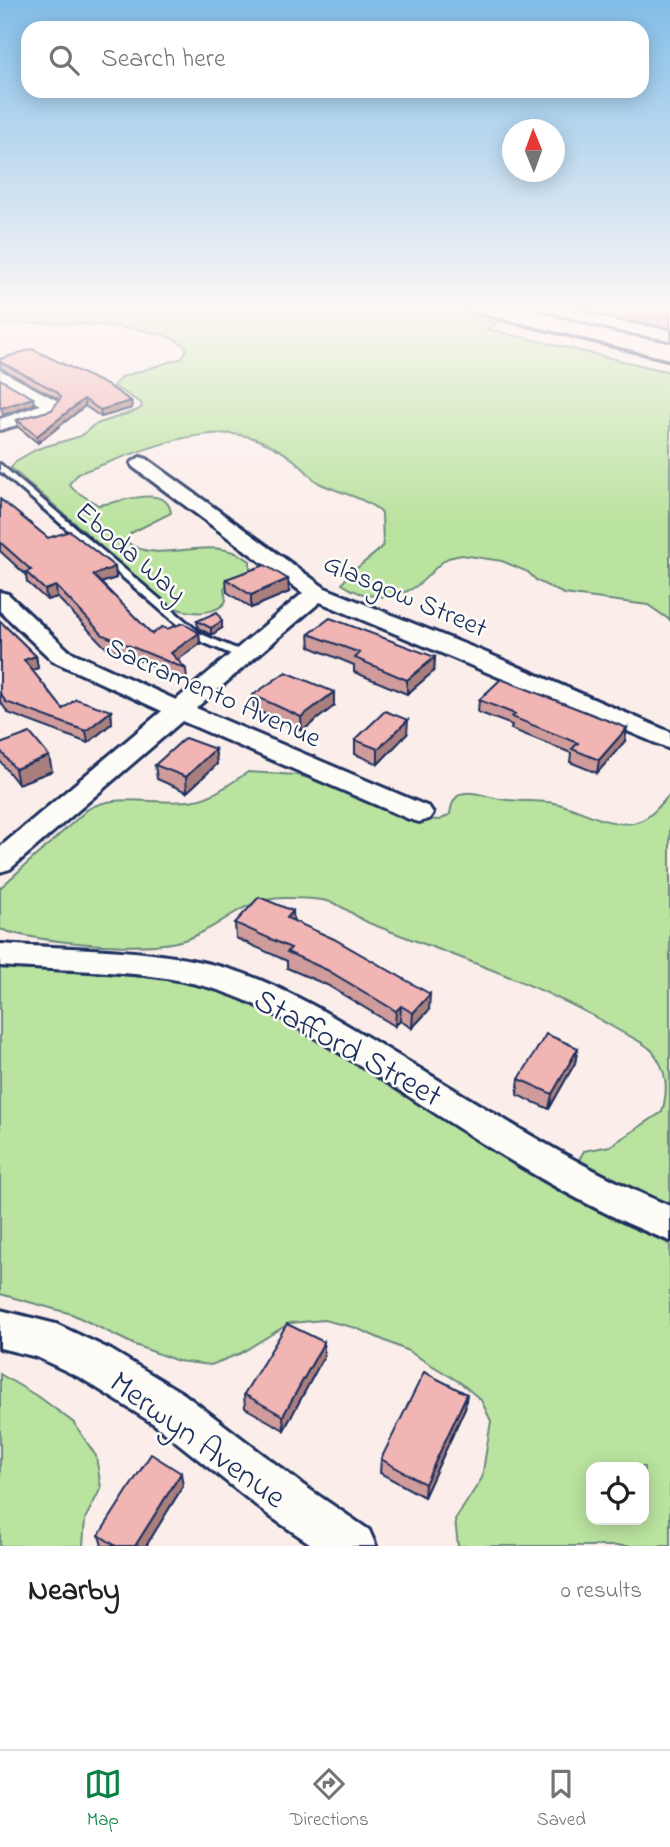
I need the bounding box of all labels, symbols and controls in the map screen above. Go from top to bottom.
search box [21,21,649,98]
icon: search [45,41,83,79]
text: Search here [101,41,226,79]
north arrow [502,119,565,182]
street label: Eboda Way [65,493,195,614]
street label: Glasgow Street [316,544,493,650]
street label: Sacramento Avenue [98,628,327,760]
street label: Stafford Street [244,978,450,1121]
street label: Merwyn Avenue [98,1361,295,1522]
map controls [586,1462,649,1525]
button: locate [586,1462,649,1525]
text: Nearby [28,1570,120,1614]
text: 0 results [561,1575,642,1608]
tab: Map [84,1765,122,1834]
tab: Directions [290,1765,369,1834]
tab: Saved [537,1765,586,1834]

